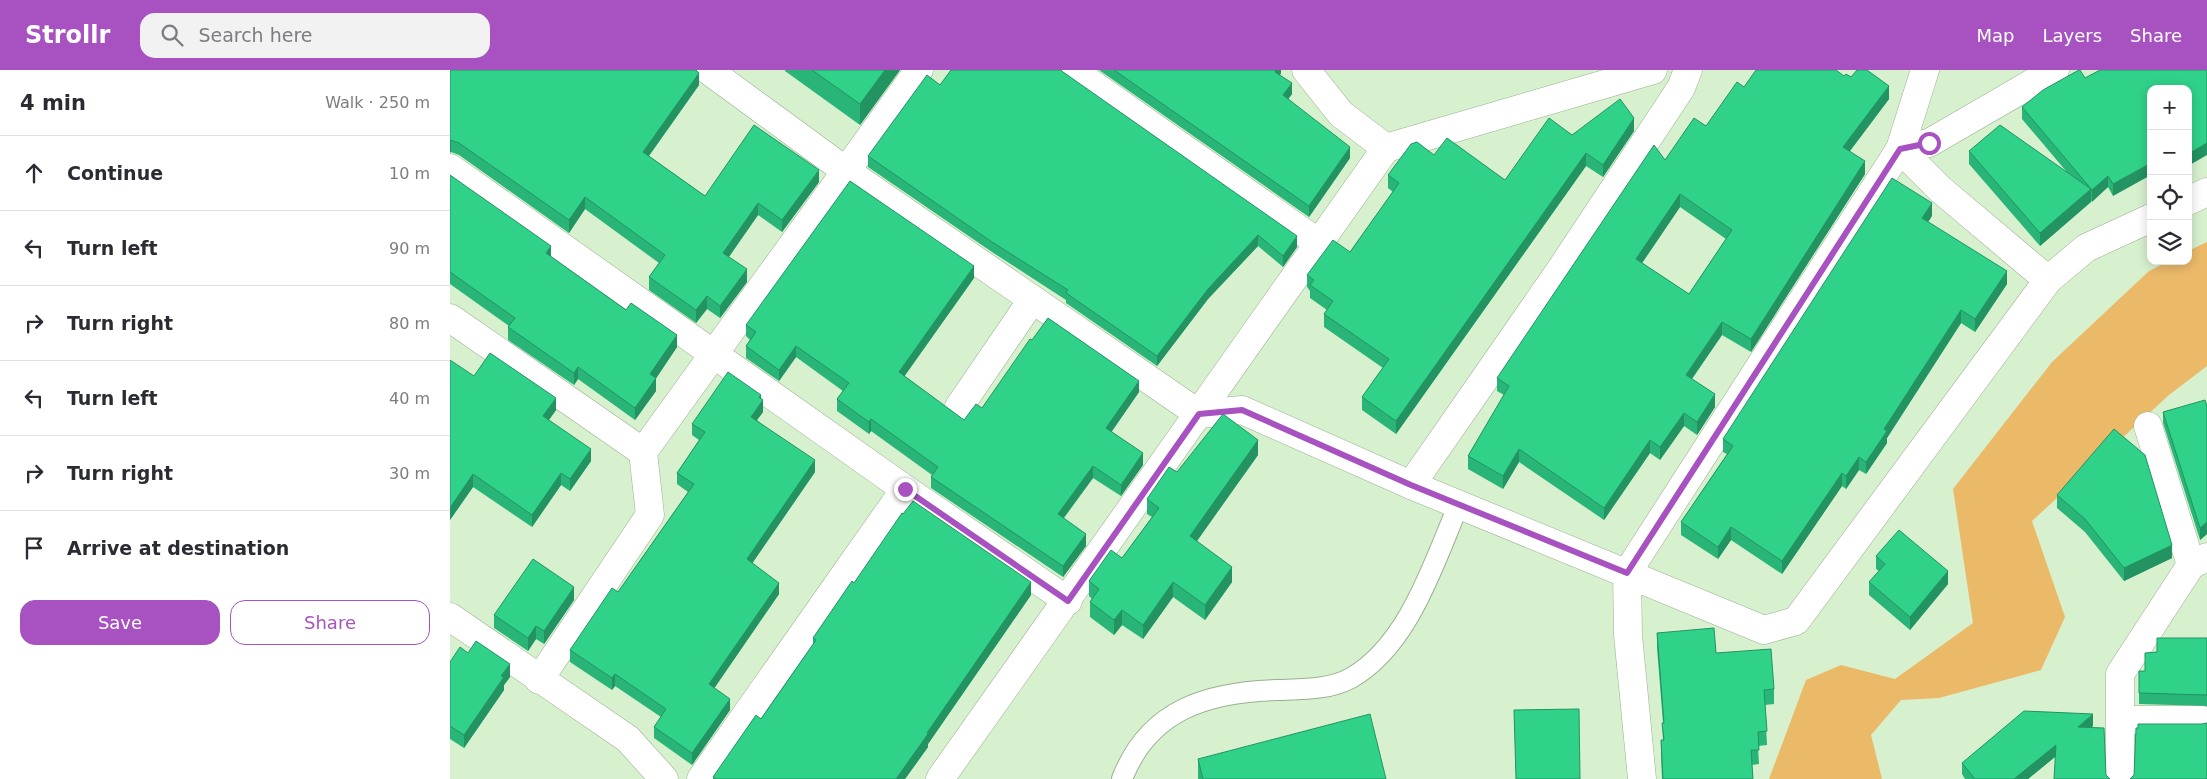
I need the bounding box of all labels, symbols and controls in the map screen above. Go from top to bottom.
search box [140,13,490,58]
text: Strollr [25,21,110,49]
icon: search [158,21,186,49]
text: Search here [198,24,313,46]
text: Map [1976,25,2014,46]
text: Layers [2042,25,2102,46]
text: Share [2130,25,2182,46]
map controls [2147,85,2192,265]
button: + [2147,85,2192,130]
text: 4 min [20,91,86,115]
text: Walk · 250 m [325,93,430,112]
button: − [2147,130,2192,175]
route start [1918,132,1941,155]
icon: ahead [20,159,48,187]
text: Continue [67,162,163,184]
text: 10 m [389,164,430,183]
button: locate [2147,175,2192,220]
button: layers [2147,220,2192,265]
icon: left [20,234,48,262]
text: Turn left [67,237,158,259]
text: 90 m [389,239,430,258]
icon: right [20,309,48,337]
text: Turn right [67,312,173,334]
text: 80 m [389,314,430,333]
icon: left [20,384,48,412]
text: Turn left [67,387,158,409]
text: 40 m [389,389,430,408]
icon: right [20,459,48,487]
text: Turn right [67,462,173,484]
text: 30 m [389,464,430,483]
route end [894,478,917,501]
icon: arrive [20,534,48,562]
text: Arrive at destination [67,537,289,559]
button: Save [20,600,220,645]
button: Share [230,600,430,645]

